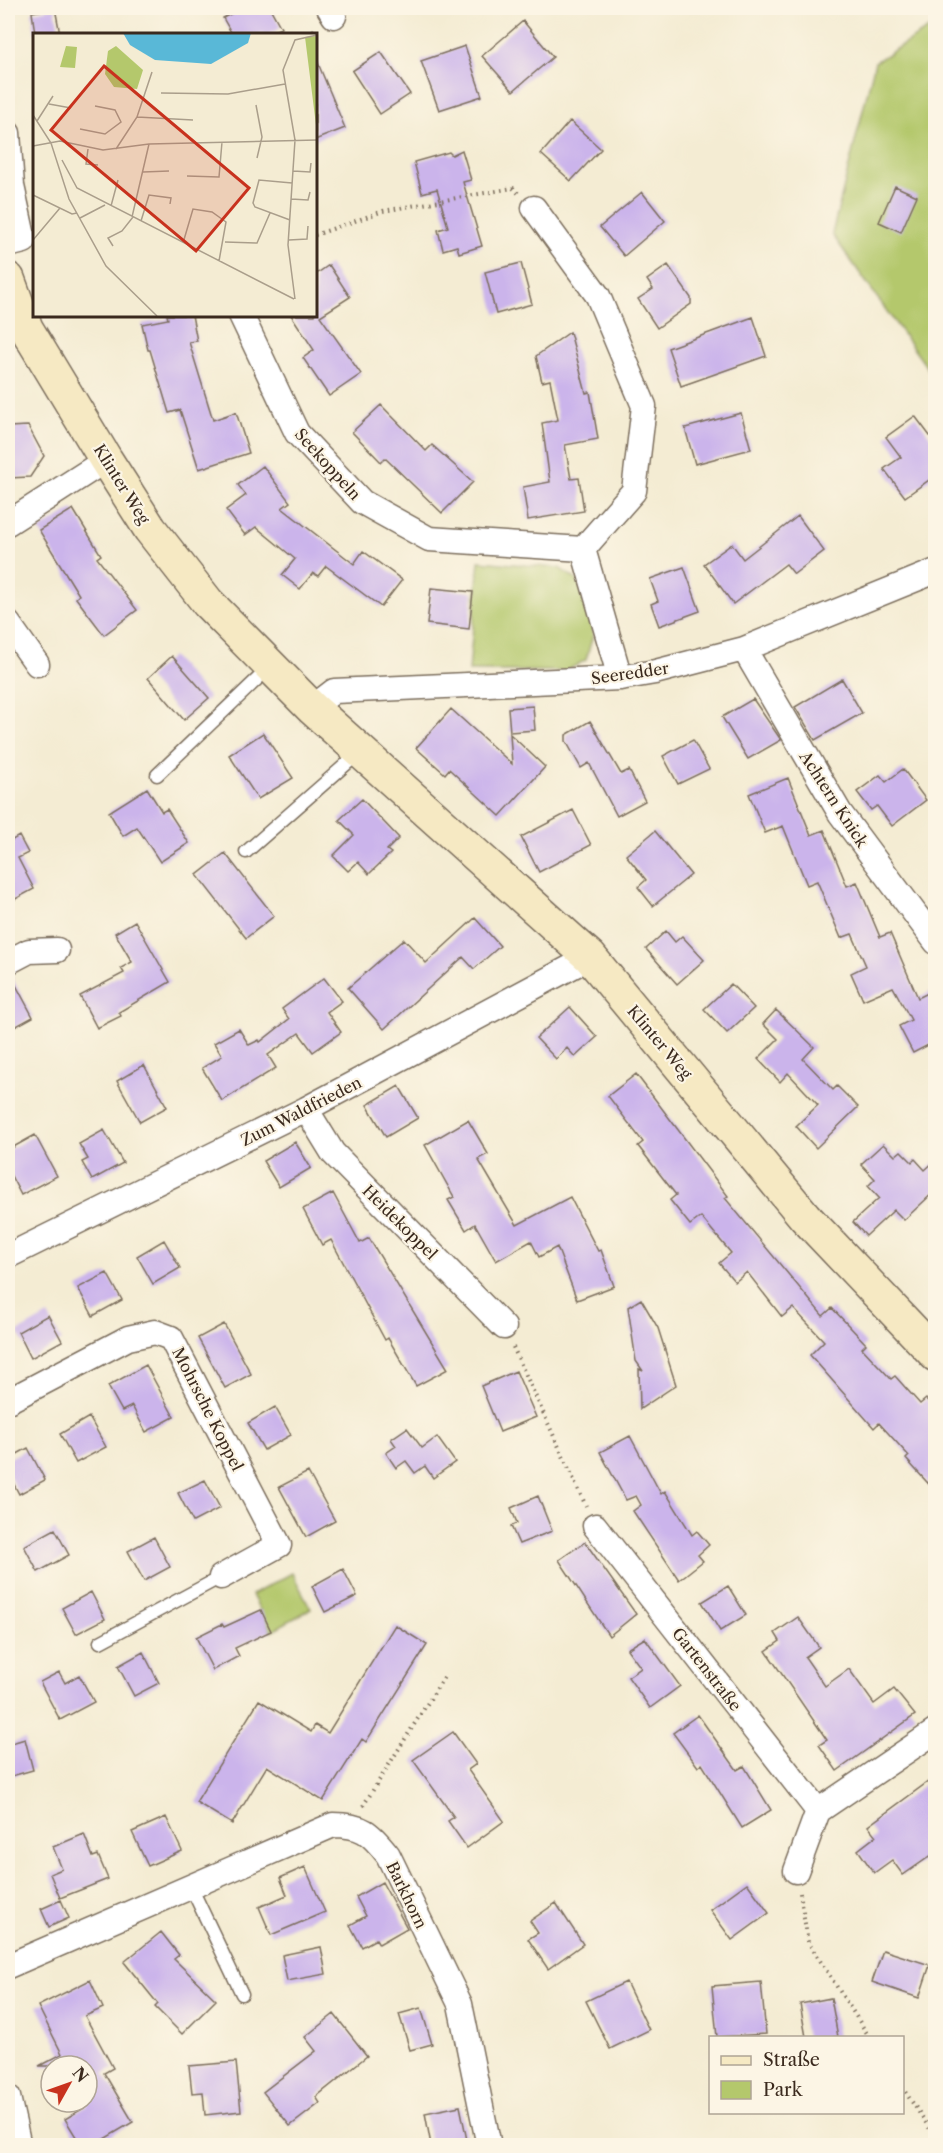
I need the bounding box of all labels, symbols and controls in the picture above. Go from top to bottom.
inset map [33,33,316,316]
street label: Seekoppeln [291,424,365,504]
street label: Klinter Weg [90,440,155,528]
street label: Seeredder [590,658,670,688]
street label: Achtern Knick [795,746,873,851]
street label: Klinter Weg [623,1001,697,1083]
street label: Zum Waldfrieden [237,1072,365,1150]
street label: Heidekoppel [358,1180,442,1264]
street label: Mohrsche Koppel [168,1344,248,1474]
street label: Gartenstraße [668,1623,746,1715]
street label: Barkhorn [382,1858,432,1932]
legend [709,2036,904,2114]
text: Straße [763,2049,820,2071]
north arrow [39,2054,99,2114]
text: N [68,2063,93,2086]
text: Park [763,2079,804,2101]

